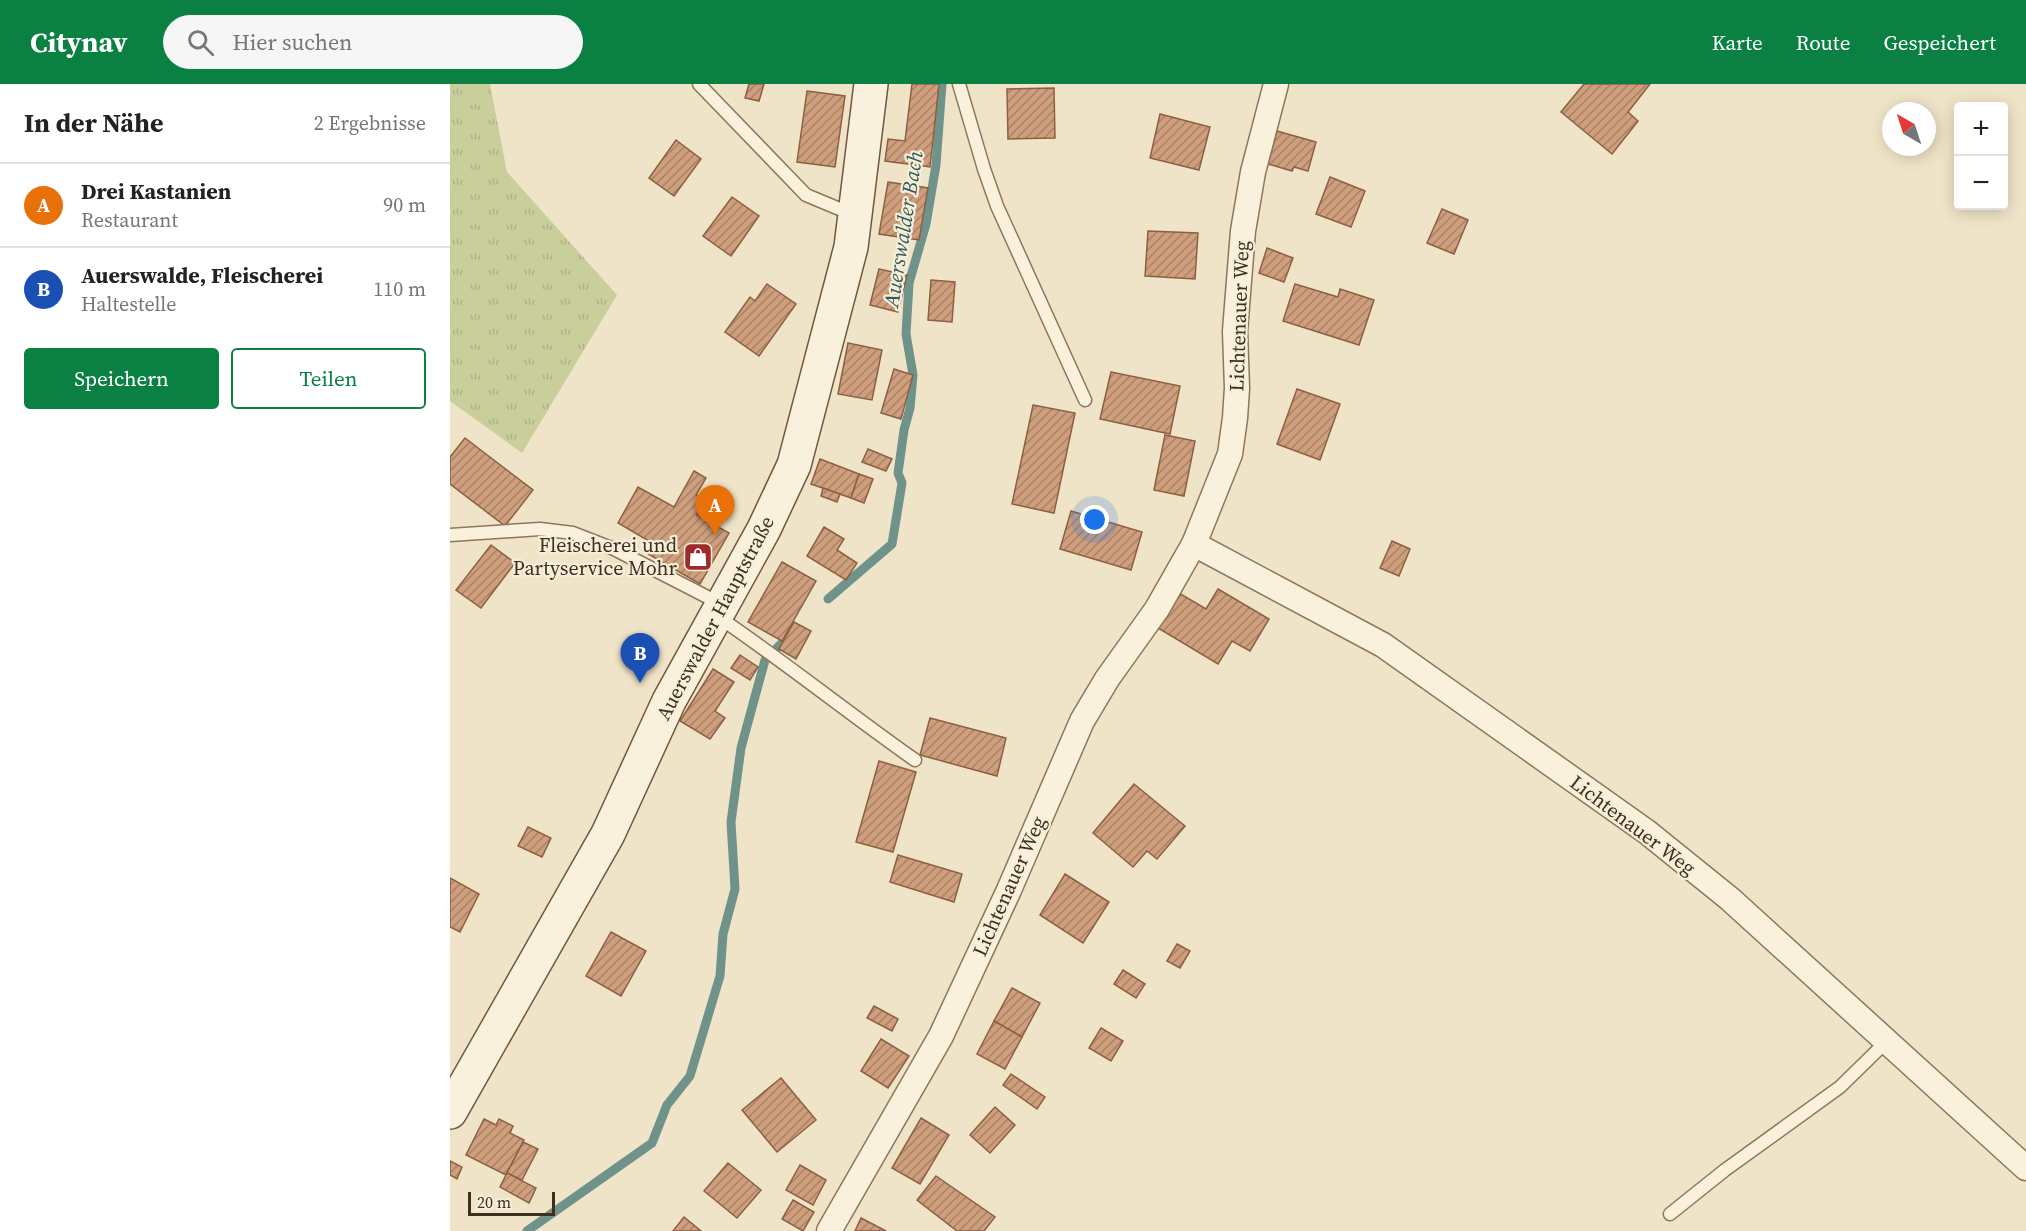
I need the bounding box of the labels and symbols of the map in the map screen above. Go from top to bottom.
north arrow [1882,102,1936,156]
water label: Auerswalder Bach [876,148,930,310]
street label: Lichtenauer Weg [1222,240,1256,392]
pin: A [696,486,734,535]
your location [1080,505,1109,534]
street label: Auerswalder Hauptstraße [649,511,781,725]
place label: Fleischerei und Partyservice Mohr [513,531,678,582]
shop icon: Fleischerei und Partyservice Mohr [682,541,714,573]
pin: B [620,634,660,683]
street label: Lichtenauer Weg [1564,768,1702,882]
street label: Lichtenauer Weg [966,811,1052,961]
scale bar [468,1189,555,1216]

